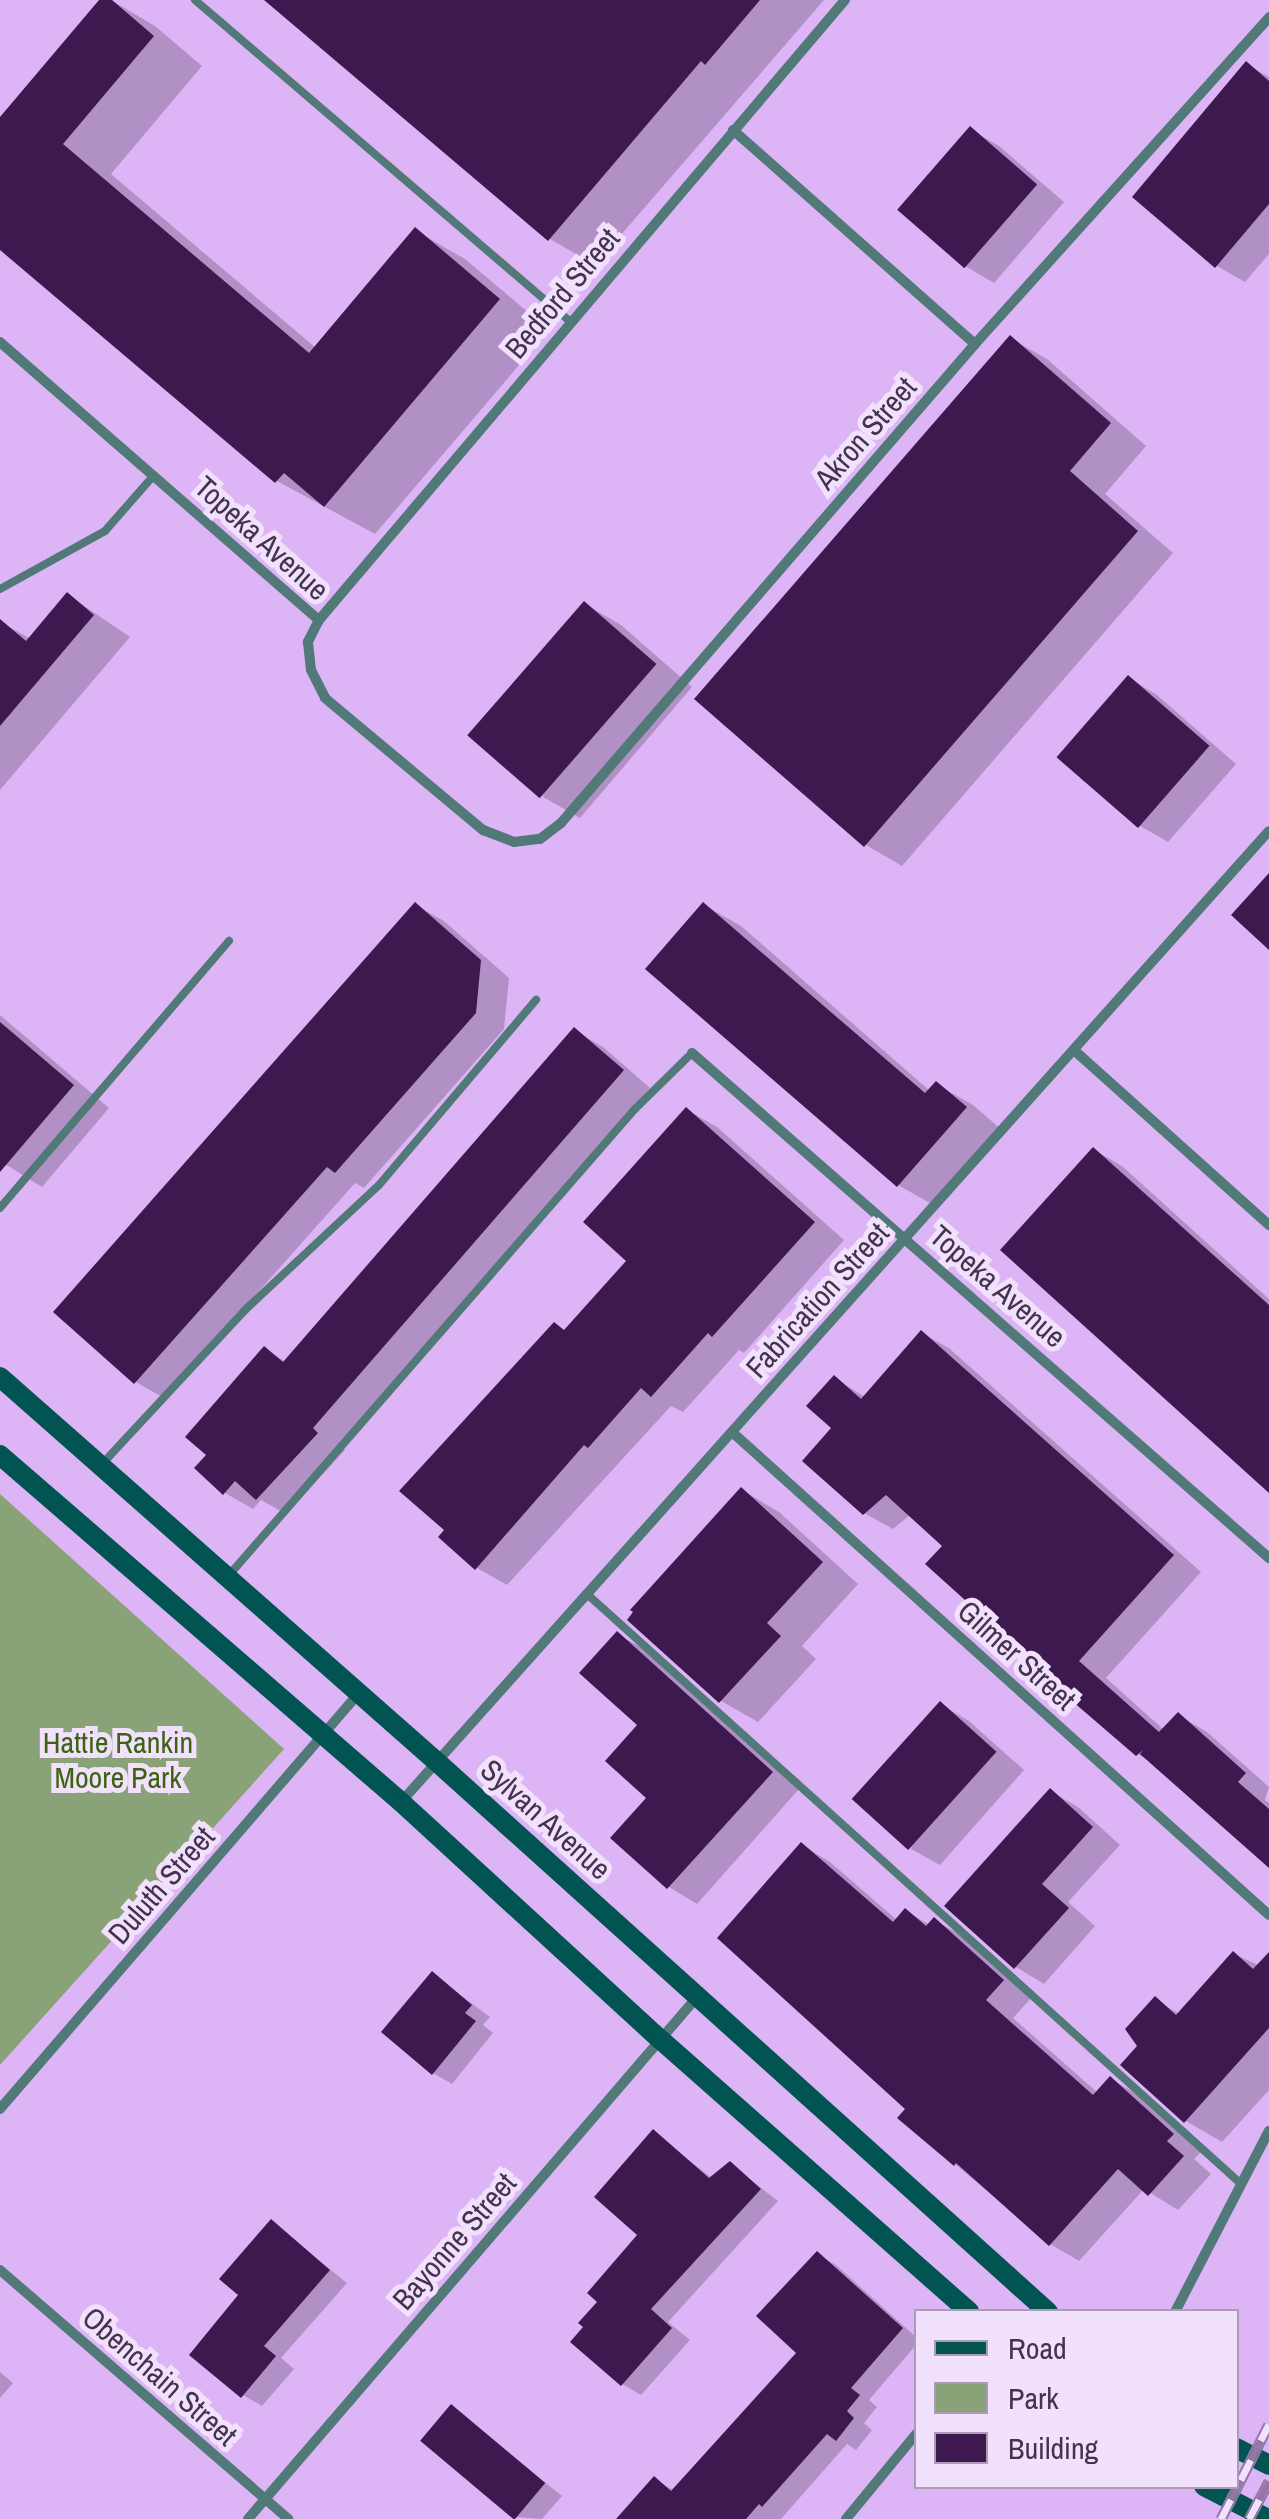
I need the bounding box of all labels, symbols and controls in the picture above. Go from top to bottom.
street label: Bedford Street [497,221,627,365]
street label: Akron Street [807,370,923,496]
street label: Topeka Avenue [187,468,337,608]
street label: Fabrication Street [738,1215,896,1385]
street label: Topeka Avenue [922,1217,1074,1355]
street label: Gilmer Street [951,1593,1083,1717]
park label: Hattie Rankin Moore Park [43,1724,193,1794]
street label: Sylvan Avenue [473,1751,619,1887]
street label: Duluth Street [100,1819,222,1951]
street label: Bayonne Street [385,2165,523,2317]
street label: Obenchain Street [75,2299,245,2453]
legend [914,2309,1239,2489]
text: Road [1008,2328,1067,2368]
text: Park [1008,2378,1059,2418]
text: Building [1008,2428,1098,2468]

